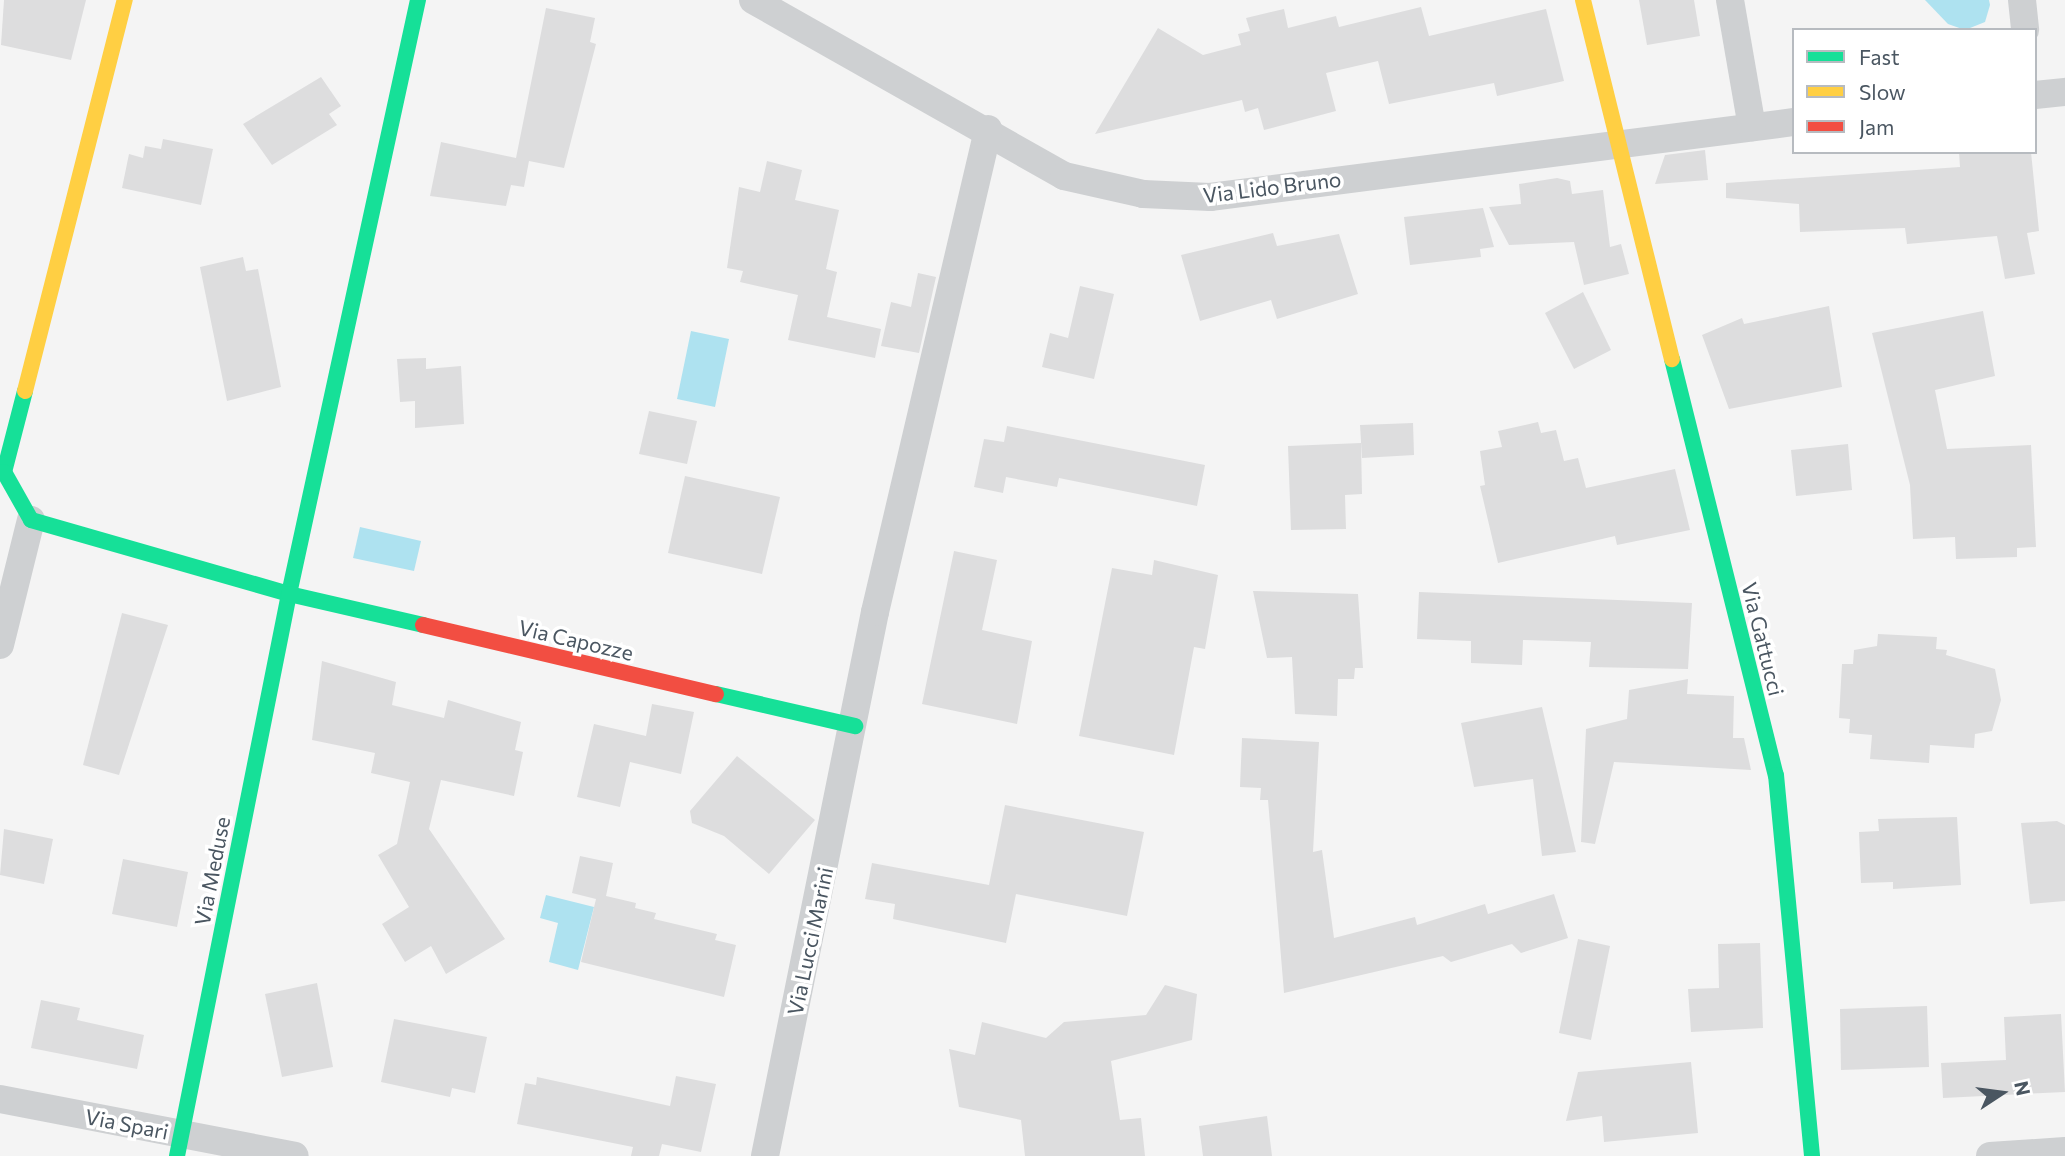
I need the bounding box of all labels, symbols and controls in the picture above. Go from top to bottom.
legend [1792,28,2037,154]
text: Fast [1859,44,1900,69]
text: Slow [1859,79,1906,104]
text: Jam [1859,114,1894,139]
street label: Via Lido Bruno [1201,166,1343,208]
street label: Via Gattucci [1737,580,1789,698]
street label: Via Capozze [516,615,636,665]
street label: Via Meduse [189,814,235,928]
street label: Via Lucci Marini [782,865,838,1017]
north arrow [1967,1058,2037,1128]
text: N [2010,1079,2036,1098]
street label: Via Spari [83,1104,171,1144]

